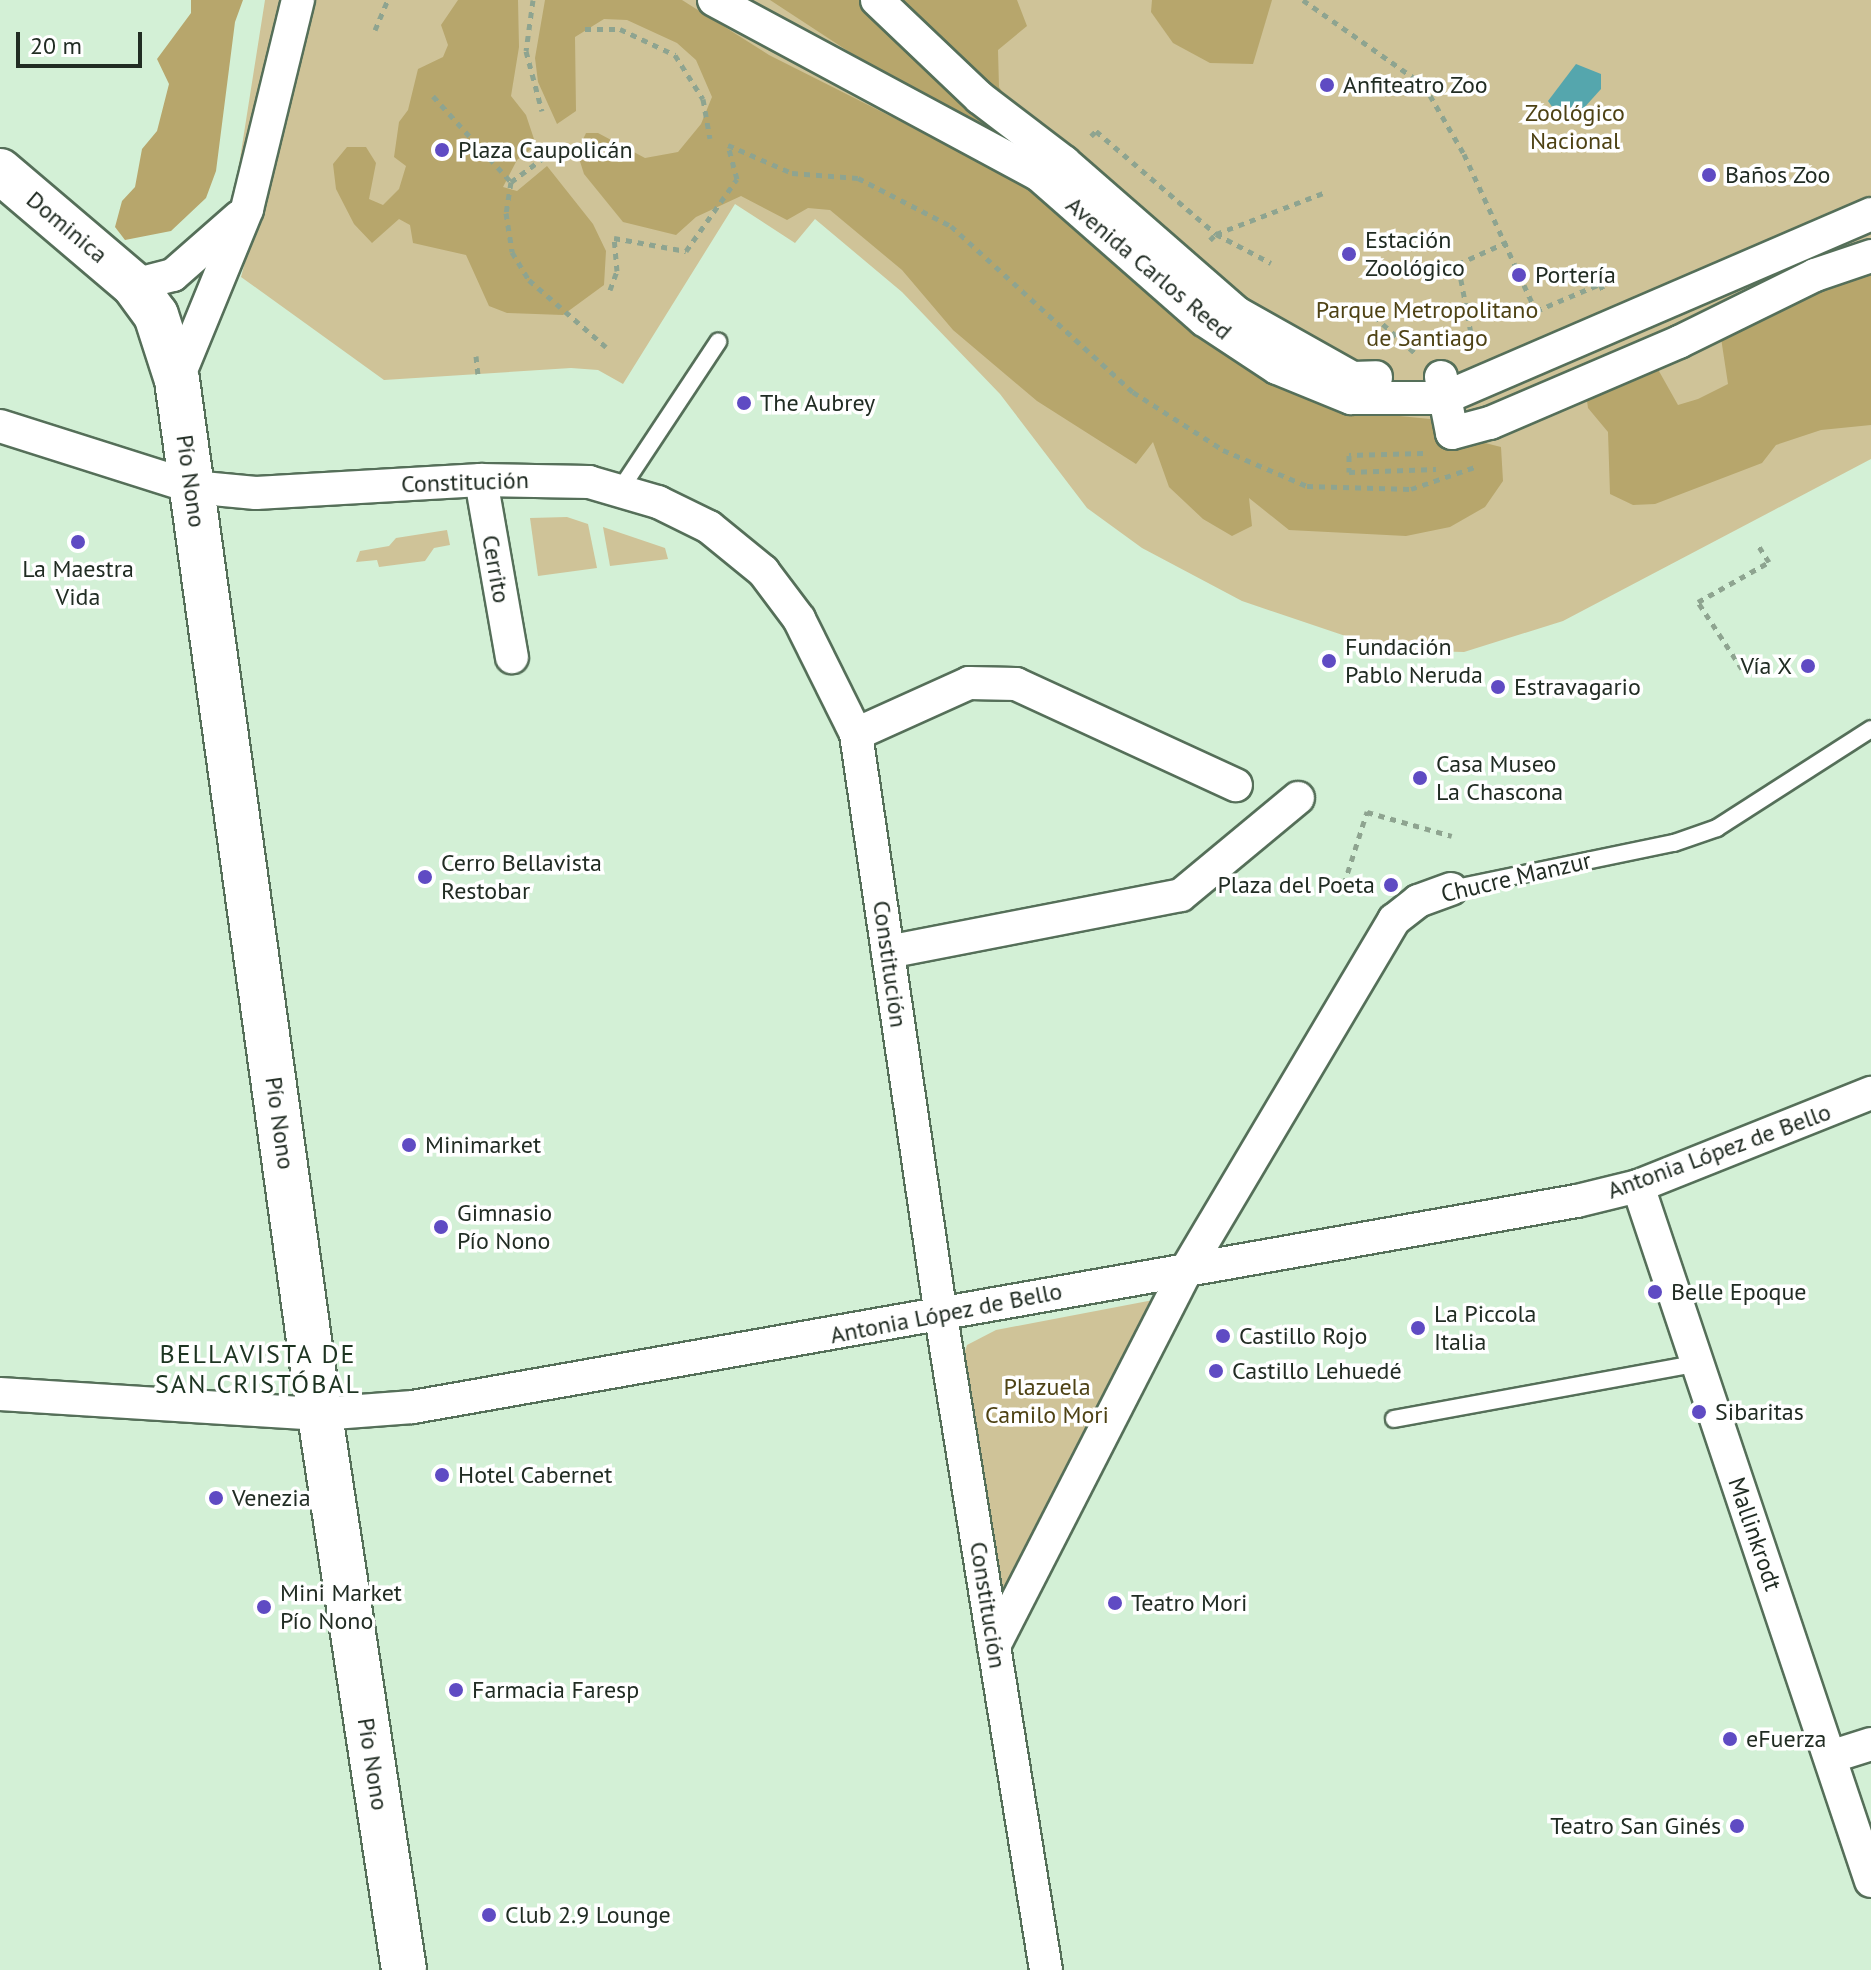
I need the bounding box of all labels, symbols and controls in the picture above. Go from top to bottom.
scale bar [20,16,146,66]
text: 20 m [30,30,82,61]
place label: Anfiteatro Zoo [1343,71,1488,99]
marker: Anfiteatro Zoo [1318,76,1336,94]
park label: Zoológico Nacional [1525,99,1625,155]
place label: Plaza Caupolicán [458,136,633,164]
marker: Plaza Caupolicán [433,141,451,159]
place label: Baños Zoo [1725,161,1831,189]
marker: Baños Zoo [1700,166,1718,184]
street label: Dominica [21,185,113,269]
street label: Avenida Carlos Reed [1060,190,1238,346]
place label: Estación Zoológico [1365,226,1465,282]
marker: Estación Zoológico [1340,245,1358,263]
place label: Portería [1535,261,1616,289]
marker: Portería [1510,266,1528,284]
park label: Parque Metropolitano de Santiago [1316,296,1538,352]
place label: The Aubrey [760,389,876,417]
marker: The Aubrey [735,394,753,412]
street label: Pío Nono [170,433,212,529]
street label: Constitución [401,465,529,499]
marker: La Maestra Vida [69,533,87,551]
street label: Cerrito [476,533,516,605]
place label: La Maestra Vida [22,555,134,611]
place label: Fundación Pablo Neruda [1345,633,1483,689]
marker: Fundación Pablo Neruda [1320,652,1338,670]
place label: Vía X [1740,652,1792,680]
marker: Vía X [1799,657,1817,675]
place label: Estravagario [1514,673,1641,701]
marker: Estravagario [1489,678,1507,696]
place label: Casa Museo La Chascona [1436,750,1563,806]
marker: Casa Museo La Chascona [1411,769,1429,787]
street label: Chucre Manzur [1438,846,1594,908]
place label: Cerro Bellavista Restobar [441,849,602,905]
marker: Cerro Bellavista Restobar [416,868,434,886]
place label: Plaza del Poeta [1217,871,1375,899]
marker: Plaza del Poeta [1382,876,1400,894]
street label: Constitución [867,899,913,1029]
street label: Pío Nono [259,1075,301,1171]
street label: Antonia López de Bello [1603,1097,1835,1205]
place label: Minimarket [425,1131,541,1159]
marker: Minimarket [400,1136,418,1154]
place label: Gimnasio Pío Nono [457,1199,552,1255]
marker: Gimnasio Pío Nono [432,1218,450,1236]
street label: Antonia López de Bello [827,1276,1065,1350]
place label: Belle Epoque [1671,1278,1807,1306]
marker: Belle Epoque [1646,1283,1664,1301]
place label: La Piccola Italia [1434,1300,1536,1356]
marker: La Piccola Italia [1409,1319,1427,1337]
place label: Castillo Rojo [1239,1322,1367,1350]
marker: Castillo Rojo [1214,1327,1232,1345]
district label: BELLAVISTA DE SAN CRISTÓBAL [155,1338,361,1400]
place label: Castillo Lehuedé [1232,1357,1402,1385]
marker: Castillo Lehuedé [1207,1362,1225,1380]
park label: Plazuela Camilo Mori [985,1373,1109,1429]
place label: Sibaritas [1715,1398,1804,1426]
marker: Sibaritas [1690,1403,1708,1421]
place label: Hotel Cabernet [458,1461,612,1489]
marker: Hotel Cabernet [433,1466,451,1484]
street label: Mallinkrodt [1722,1474,1788,1594]
place label: Venezia [232,1484,311,1512]
marker: Venezia [207,1489,225,1507]
street label: Constitución [964,1540,1012,1670]
place label: Mini Market Pío Nono [280,1579,402,1635]
place label: Teatro Mori [1131,1589,1247,1617]
marker: Teatro Mori [1106,1594,1124,1612]
marker: Mini Market Pío Nono [255,1598,273,1616]
place label: Farmacia Faresp [472,1676,639,1704]
marker: Farmacia Faresp [447,1681,465,1699]
street label: Pío Nono [351,1716,395,1812]
place label: eFuerza [1746,1725,1827,1753]
marker: eFuerza [1721,1730,1739,1748]
place label: Teatro San Ginés [1550,1812,1721,1840]
marker: Teatro San Ginés [1728,1817,1746,1835]
place label: Club 2.9 Lounge [505,1901,671,1929]
marker: Club 2.9 Lounge [480,1906,498,1924]

